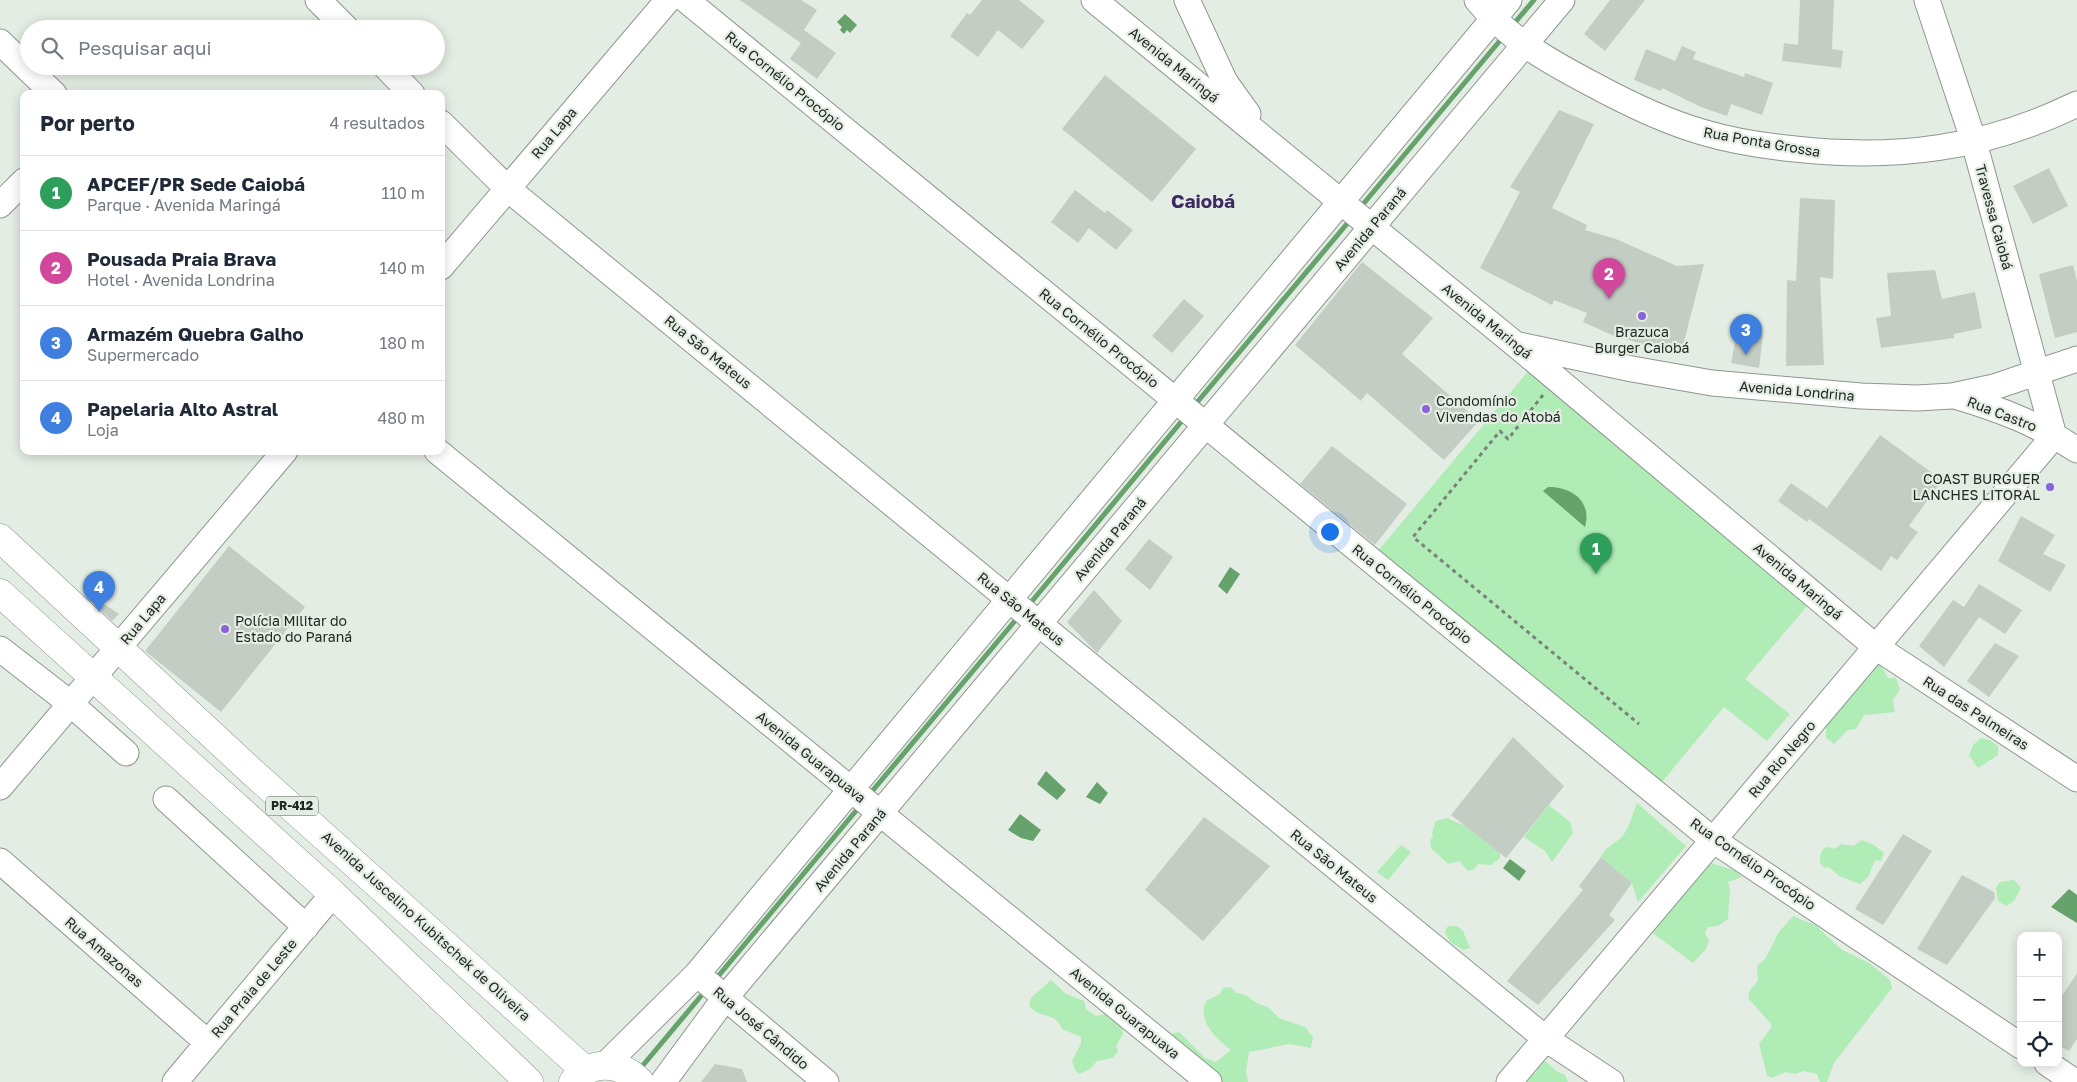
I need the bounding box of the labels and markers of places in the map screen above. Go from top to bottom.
pin: 2 [1593,258,1625,299]
marker: Brazuca Burger Caiobá [1636,310,1648,322]
pin: 3 [1730,314,1762,355]
place label: Brazuca Burger Caiobá [1595,323,1689,356]
place label: Condomínio Vivendas do Atobá [1436,392,1561,425]
marker: Condomínio Vivendas do Atobá [1420,403,1432,415]
place label: COAST BURGUER LANCHES LITORAL [1912,470,2040,503]
marker: COAST BURGUER LANCHES LITORAL [2044,481,2056,493]
pin: 1 [1580,533,1612,574]
pin: 4 [83,571,115,612]
place label: Polícia Militar do Estado do Paraná [235,612,352,645]
marker: Polícia Militar do Estado do Paraná [219,623,231,635]

